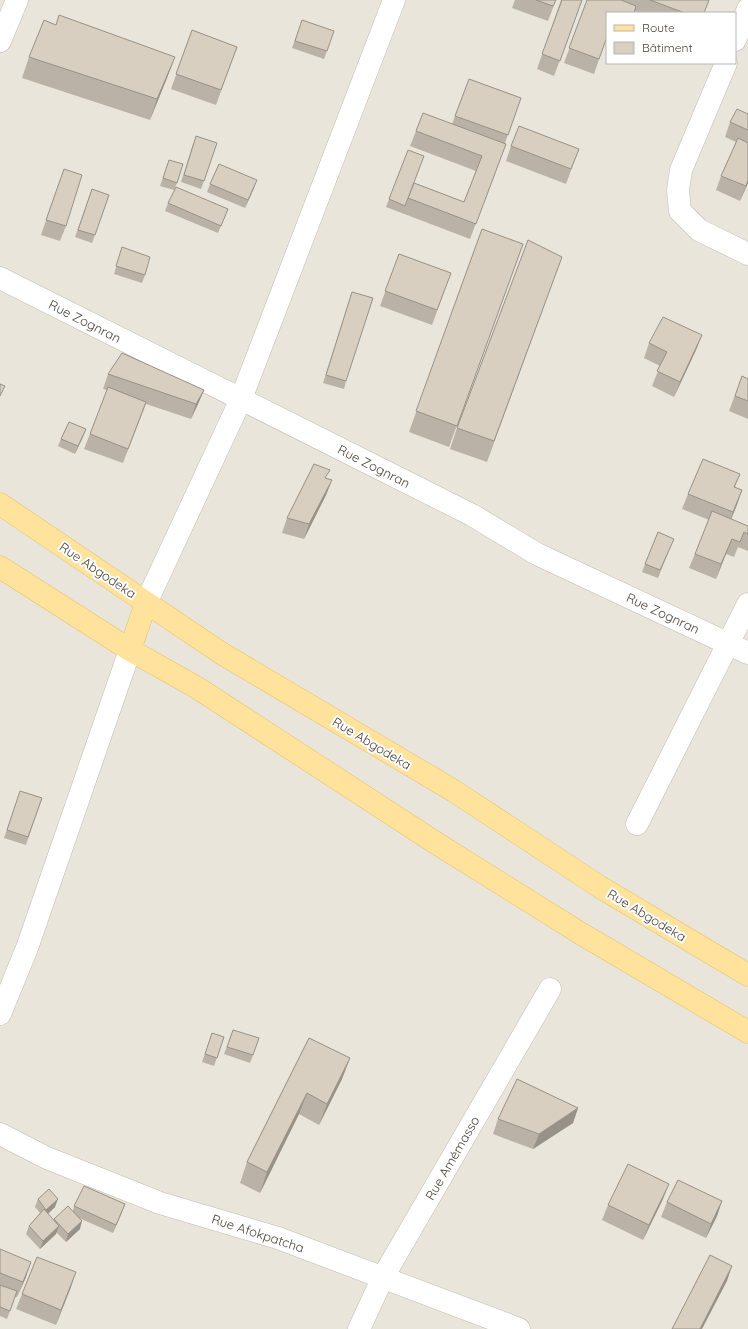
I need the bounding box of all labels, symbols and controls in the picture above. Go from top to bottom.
legend [606,12,736,64]
text: Route [642,20,675,35]
text: Bâtiment [642,40,692,55]
street label: Rue Zognran [46,296,124,346]
street label: Rue Zognran [335,441,413,491]
street label: Rue Abgodeka [57,539,139,601]
street label: Rue Zognran [624,589,702,637]
street label: Rue Abgodeka [330,713,414,773]
street label: Rue Abgodeka [605,885,689,945]
street label: Rue Amémasso [422,1113,483,1203]
street label: Rue Afokpatcha [210,1210,306,1256]

